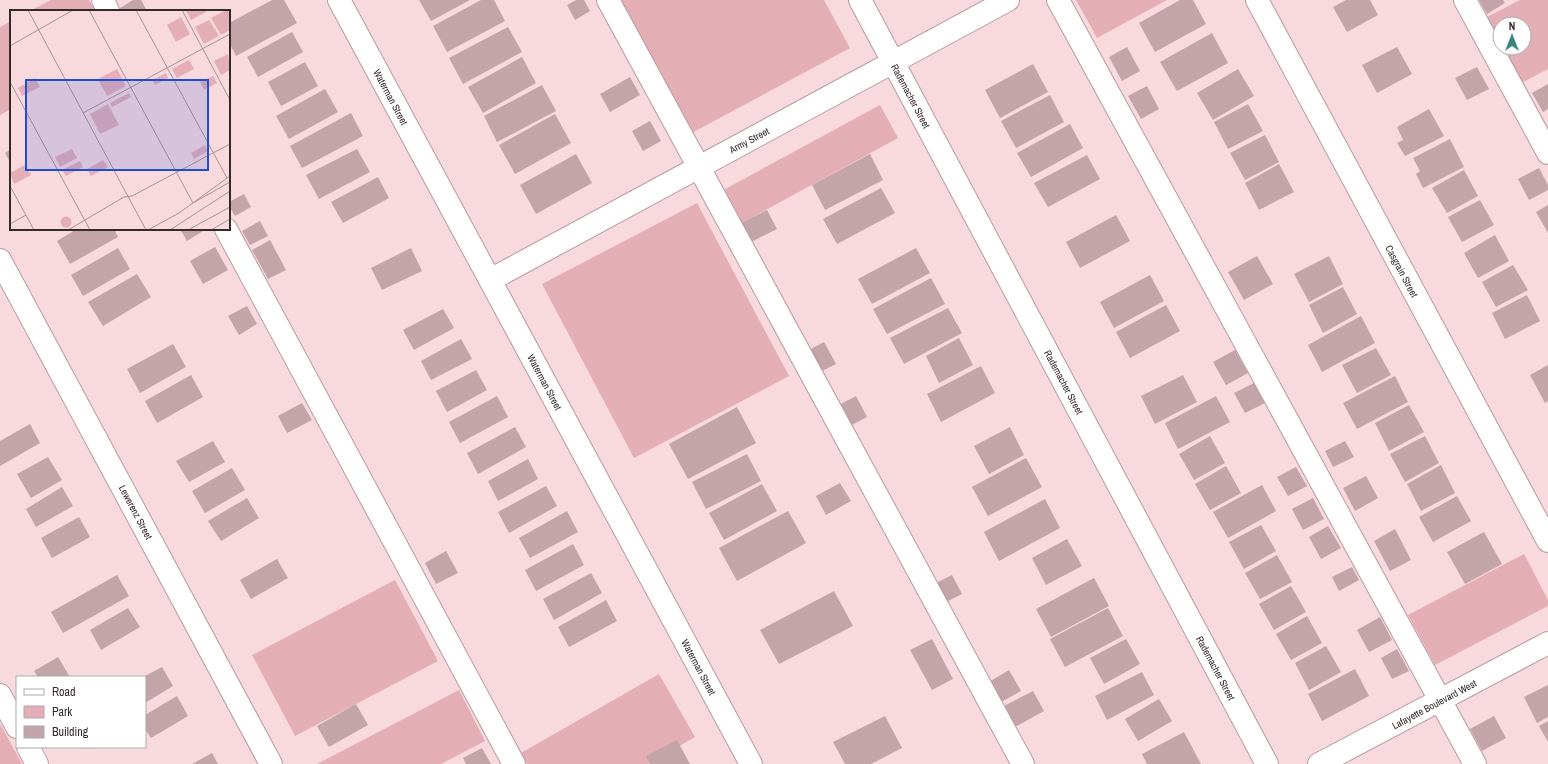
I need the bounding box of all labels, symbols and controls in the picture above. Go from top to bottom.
inset map [10,10,230,230]
north arrow [1492,16,1532,56]
text: N [1509,19,1515,33]
street label: Rademacher Street [888,62,933,131]
street label: Waterman Street [370,67,411,128]
street label: Army Street [726,124,772,157]
street label: Casgrain Street [1382,243,1421,300]
street label: Rademacher Street [1041,348,1086,417]
street label: Waterman Street [524,352,565,413]
street label: Lewerenz Street [116,483,156,542]
street label: Rademacher Street [1193,634,1238,703]
street label: Waterman Street [678,637,719,698]
legend [16,676,146,748]
street label: Lafayette Boulevard West [1390,676,1479,732]
text: Road [52,684,76,700]
text: Park [52,704,72,720]
text: Building [52,724,89,740]

